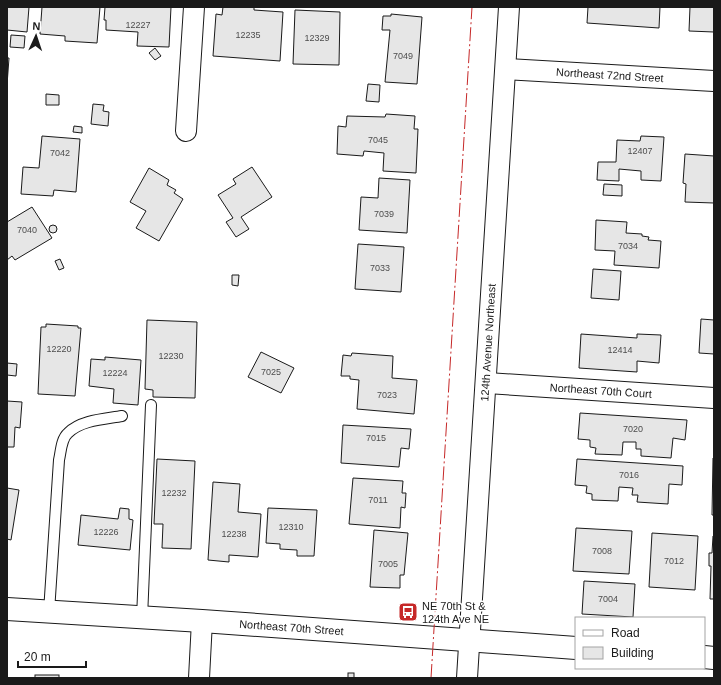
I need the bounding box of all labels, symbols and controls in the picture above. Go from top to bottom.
north arrow [16,16,56,56]
text: N [32,20,41,32]
house number: 12227 [125,20,151,30]
house number: 12235 [235,30,261,40]
house number: 12329 [304,33,330,43]
house number: 7049 [393,51,413,61]
street label: Northeast 72nd Street [556,66,664,84]
house number: 7045 [368,135,388,145]
house number: 12407 [627,146,653,156]
house number: 7042 [50,148,70,158]
house number: 7039 [374,209,394,219]
house number: 7040 [17,225,37,235]
house number: 7034 [618,241,638,251]
house number: 7033 [370,263,390,273]
street label: 124th Avenue Northeast [478,283,498,402]
house number: 12220 [46,344,72,354]
house number: 12414 [607,345,633,355]
house number: 12230 [158,351,184,361]
house number: 7025 [261,367,281,377]
house number: 12224 [102,368,128,378]
street label: Northeast 70th Court [549,381,652,400]
house number: 7023 [377,390,397,400]
house number: 7020 [623,424,643,434]
house number: 7015 [366,433,386,443]
house number: 7016 [619,470,639,480]
house number: 12232 [161,488,187,498]
house number: 7011 [368,495,388,505]
house number: 12310 [278,522,304,532]
house number: 12226 [93,527,119,537]
house number: 12238 [221,529,247,539]
house number: 7008 [592,546,612,556]
house number: 7012 [664,556,684,566]
house number: 7005 [378,559,398,569]
house number: 7004 [598,594,618,604]
place label: NE 70th St & 124th Ave NE [422,600,489,625]
bus stop icon: NE 70th St & 124th Ave NE [397,601,419,623]
legend [575,617,705,669]
street label: Northeast 70th Street [239,618,344,637]
text: Road [611,626,640,640]
scale bar [18,643,86,669]
text: Building [611,646,654,660]
text: 20 m [24,650,51,664]

